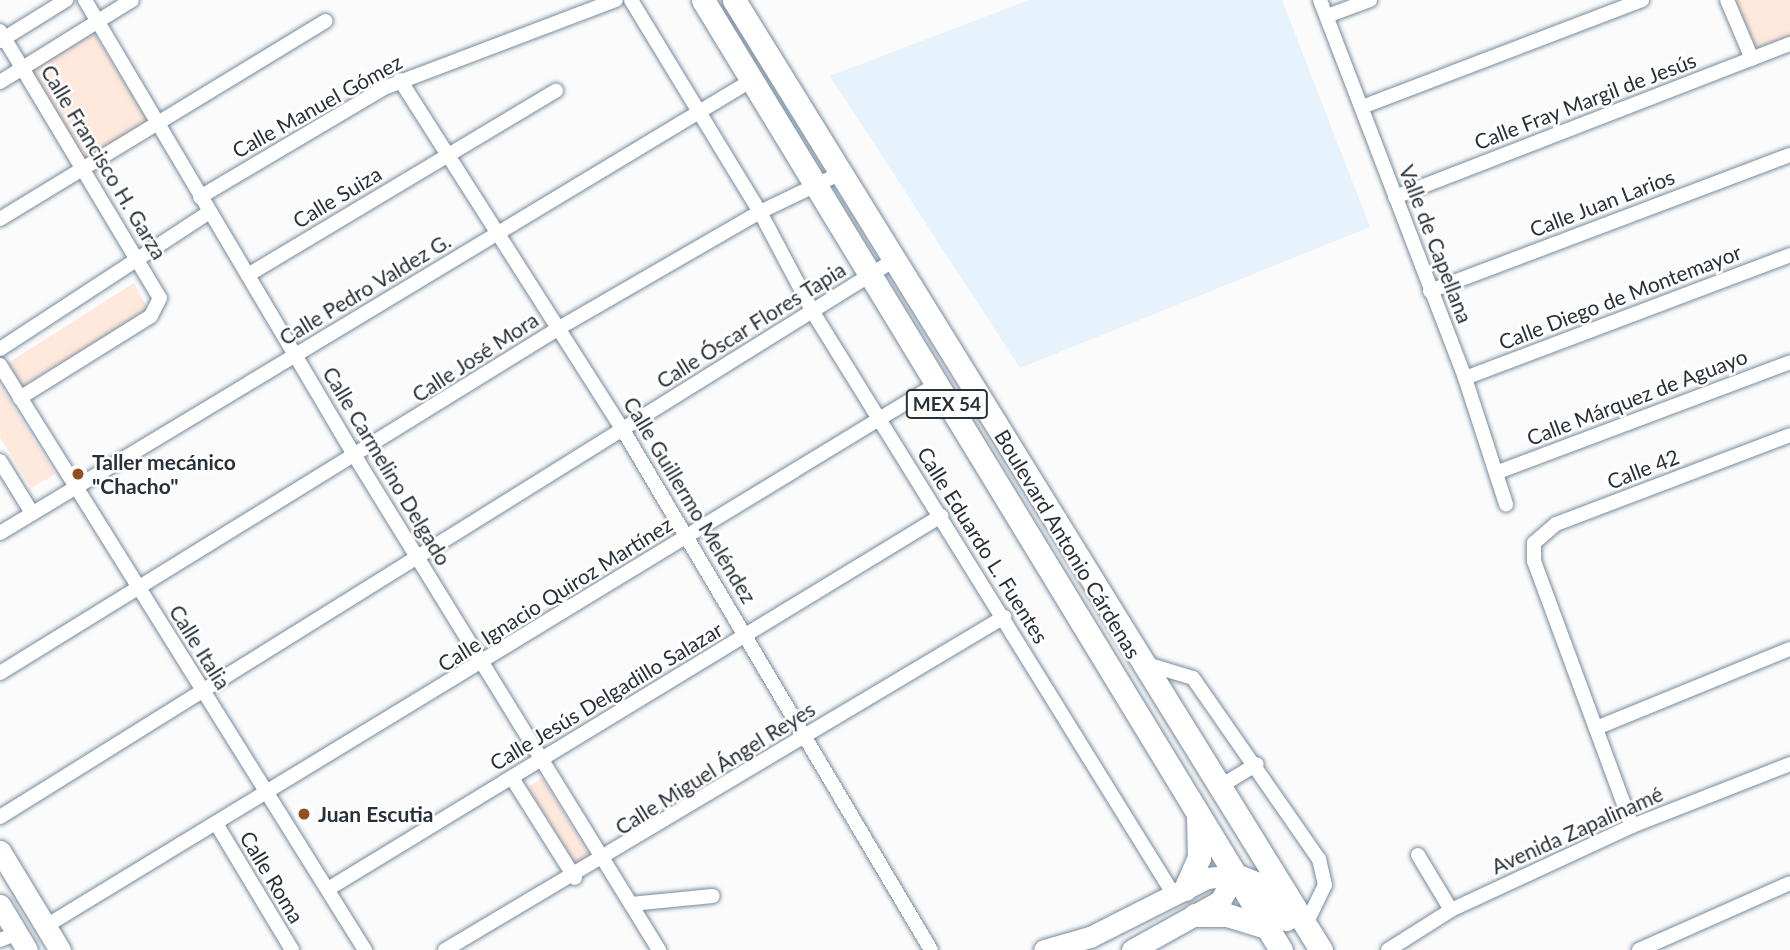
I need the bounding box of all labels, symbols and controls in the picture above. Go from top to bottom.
street label: Calle Fray Margil de Jesús [1470,47,1700,155]
street label: Calle Manuel Gómez [228,49,406,163]
street label: Calle Francisco H. Garza [36,60,172,264]
street label: Calle Suiza [288,161,386,233]
street label: Valle de Capellana [1394,161,1478,327]
street label: Calle Juan Larios [1526,164,1678,242]
street label: Calle Pedro Valdez G. [274,228,456,350]
street label: Calle Diego de Montemayor [1495,239,1745,355]
street label: Calle Óscar Flores Tapia [651,256,851,394]
street label: Calle José Mora [407,307,543,407]
street label: Calle Márquez de Aguayo [1523,343,1751,451]
street label: Calle Carmelino Delgado [318,362,456,570]
road number: MEX 54 [905,388,989,420]
street label: Calle Guillermo Meléndez [618,392,762,608]
street label: Boulevard Antonio Cárdenas [989,425,1147,663]
street label: Calle Eduardo L. Fuentes [912,442,1054,648]
street label: Calle 42 [1603,444,1683,494]
place label: Taller mecánico "Chacho" [92,449,236,499]
marker: Taller mecánico "Chacho" [70,466,86,482]
street label: Calle Ignacio Quiroz Martínez [433,511,677,677]
street label: Calle Italia [164,600,236,694]
street label: Calle Jesús Delgadillo Salazar [485,616,727,776]
street label: Calle Miguel Ángel Reyes [610,696,820,840]
street label: Avenida Zapalinamé [1487,781,1667,879]
place label: Juan Escutia [318,801,433,827]
marker: Juan Escutia [296,806,312,822]
street label: Calle Roma [235,826,309,928]

